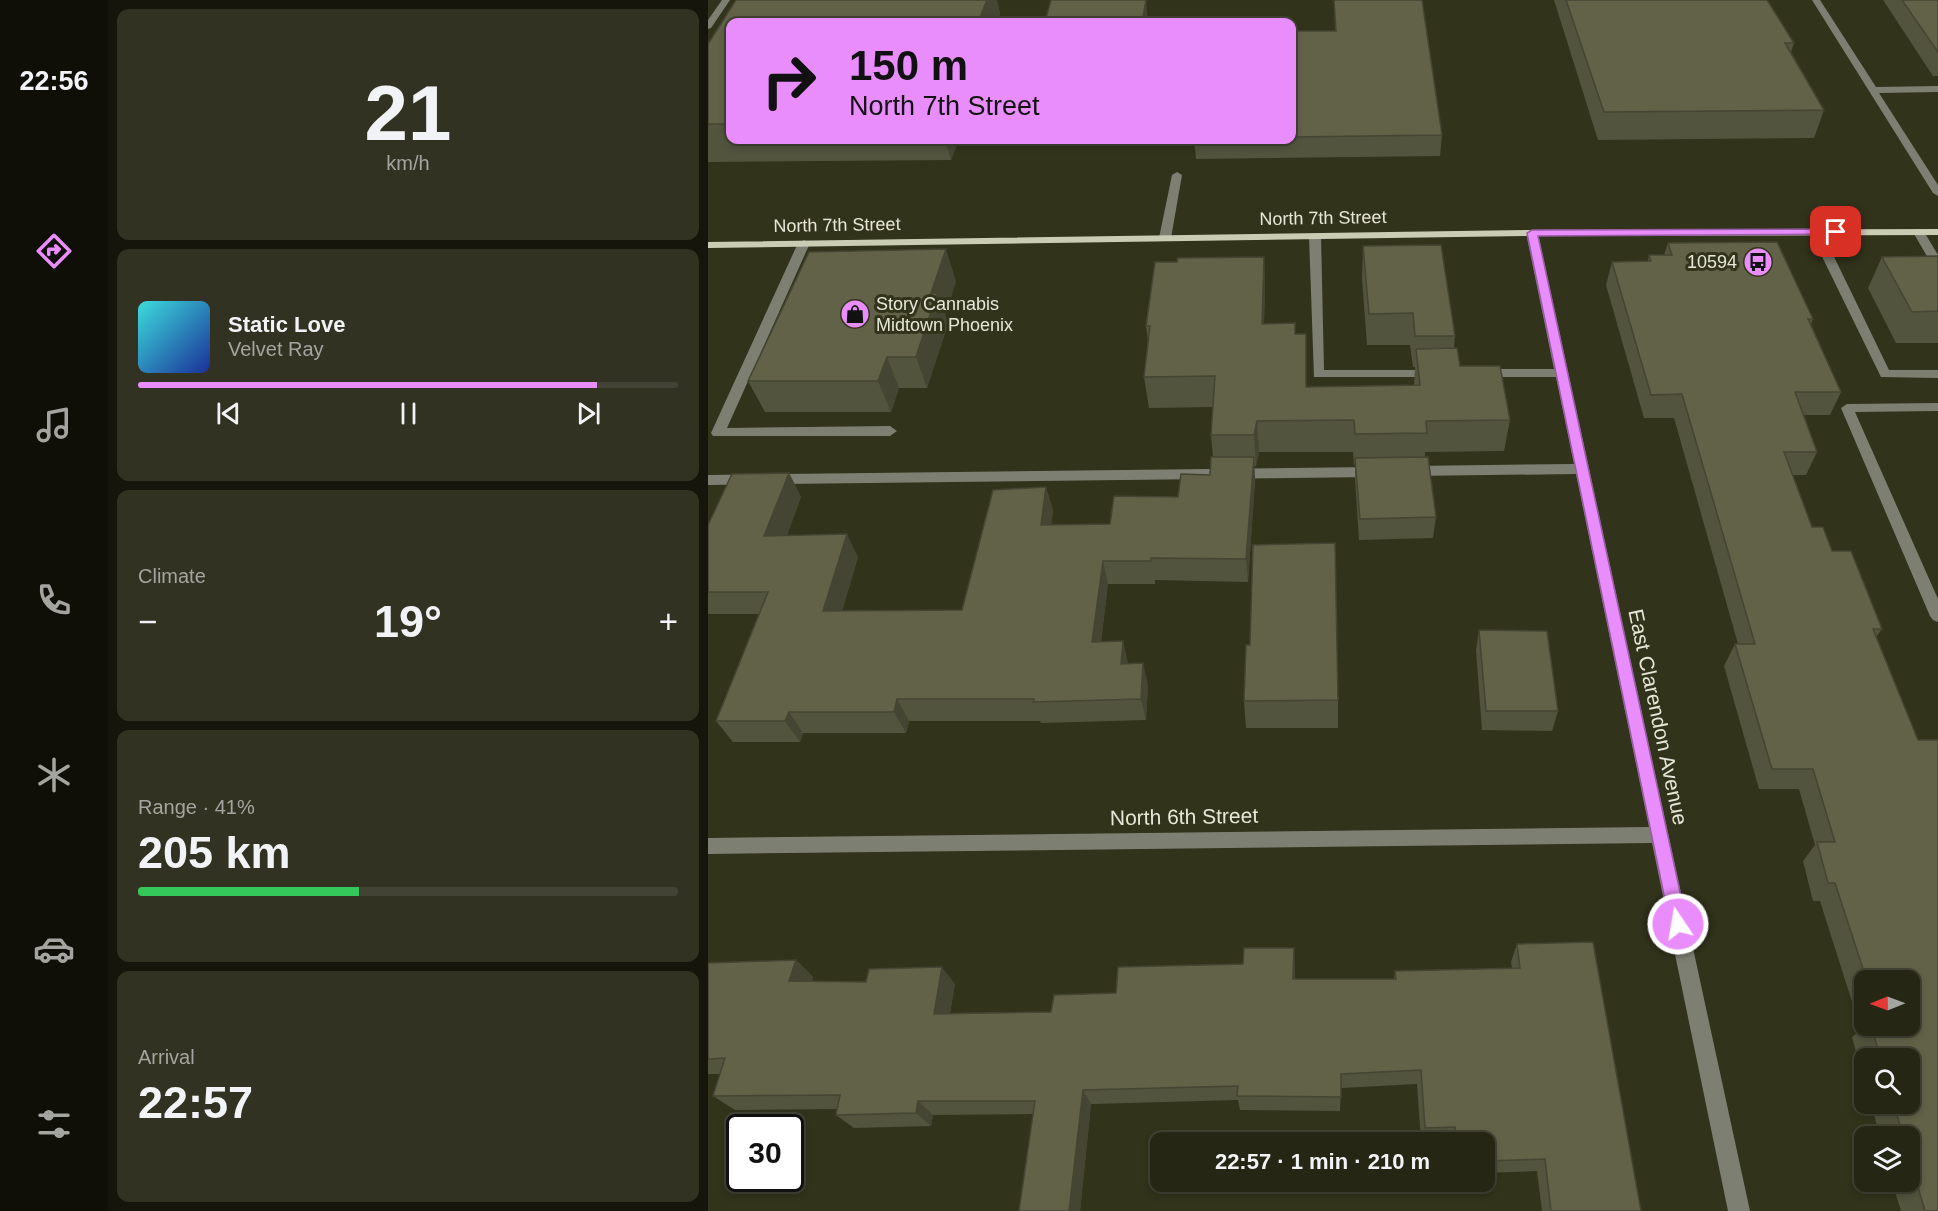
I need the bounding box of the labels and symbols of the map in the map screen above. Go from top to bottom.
pin [1810,206,1861,257]
street label: North 7th Street [1259,207,1387,229]
street label: North 7th Street [773,214,901,236]
bus stop icon: 10594 [1742,246,1774,278]
place label: 10594 [1687,252,1737,272]
place label: Story Cannabis Midtown Phoenix [876,294,1013,335]
shop icon: Story Cannabis Midtown Phoenix [839,298,871,330]
street label: East Clarendon Avenue [1624,607,1693,827]
street label: North 6th Street [1110,804,1258,829]
position arrow [1646,892,1710,956]
north arrow [1854,970,1920,1036]
speed limit sign: 30 [726,1114,804,1192]

